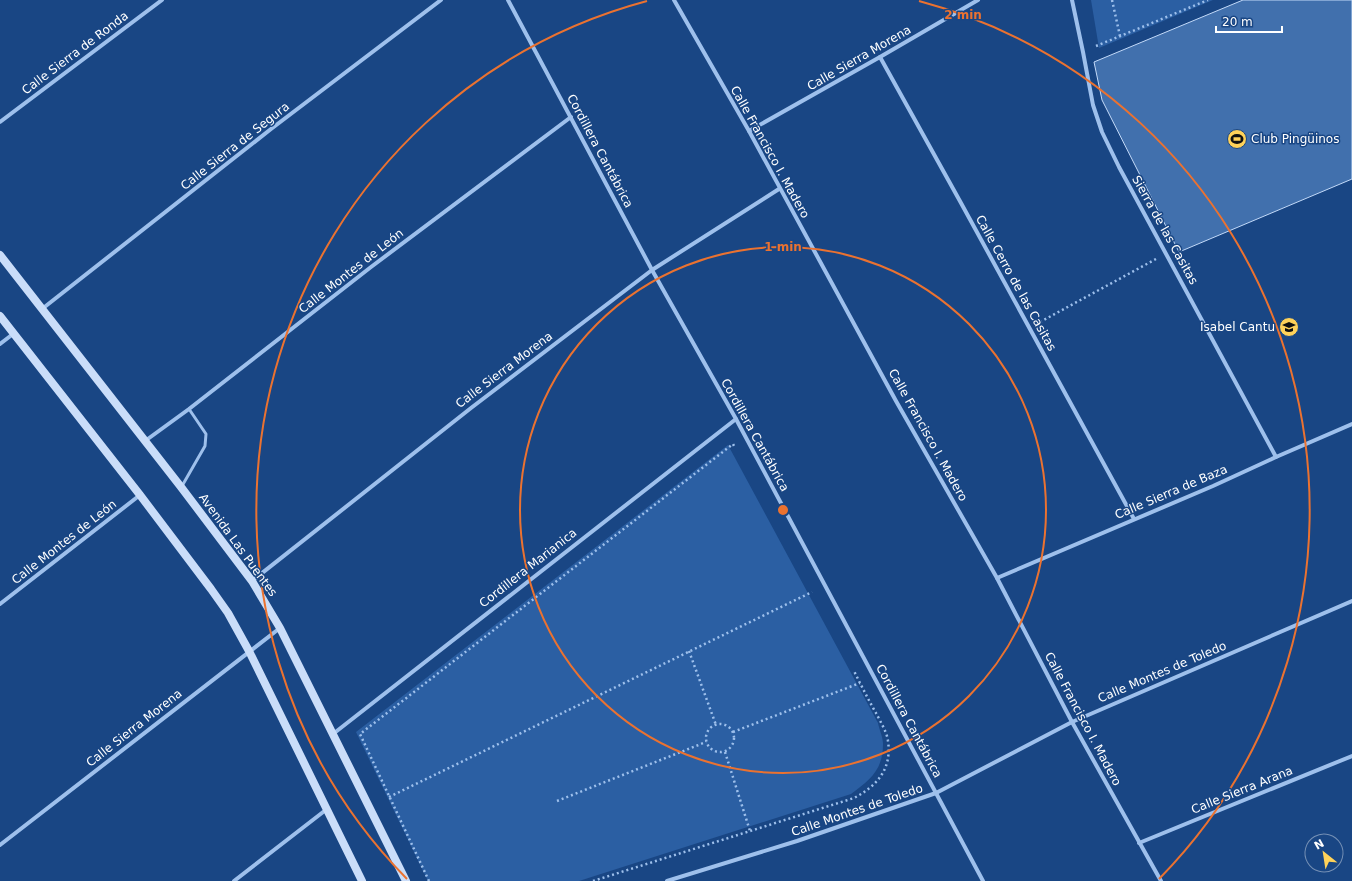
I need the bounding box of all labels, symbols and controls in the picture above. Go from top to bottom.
text: 2 min [944,8,982,22]
scale bar [1216,8,1282,34]
street label: Calle Sierra de Ronda [19,9,131,97]
text: 20 m [1222,15,1253,29]
street label: Calle Sierra Morena [805,23,913,93]
street label: Calle Francisco I. Madero [728,83,812,221]
street label: Cordillera Cantábrica [564,92,636,210]
street label: Calle Sierra de Segura [178,99,292,193]
sports icon: Club Pingüinos [1226,128,1248,150]
place label: Club Pingüinos [1251,132,1339,146]
street label: Sierra de las Casitas [1129,173,1201,287]
street label: Calle Cerro de las Casitas [973,213,1059,353]
street label: Calle Montes de León [296,226,406,316]
text: 1 min [764,240,802,254]
school or university icon: Isabel Cantu [1278,316,1300,338]
place label: Isabel Cantu [1200,320,1275,334]
street label: Calle Sierra Morena [453,329,555,411]
street label: Calle Francisco I. Madero [886,366,970,504]
street label: Cordillera Cantábrica [718,376,792,494]
street label: Calle Sierra de Baza [1113,462,1229,522]
street label: Avenida Las Puentes [196,491,280,599]
street label: Calle Montes de León [9,497,119,587]
centre of rings [776,503,790,517]
street label: Cordillera Marianica [477,526,579,610]
street label: Calle Montes de Toledo [1096,639,1228,705]
street label: Calle Francisco I. Madero [1042,650,1124,788]
street label: Cordillera Cantábrica [873,662,945,780]
street label: Calle Sierra Morena [83,686,185,770]
street label: Calle Sierra Arana [1189,763,1295,817]
street label: Calle Montes de Toledo [789,781,925,839]
north arrow [1304,833,1344,873]
text: N [1312,837,1326,853]

